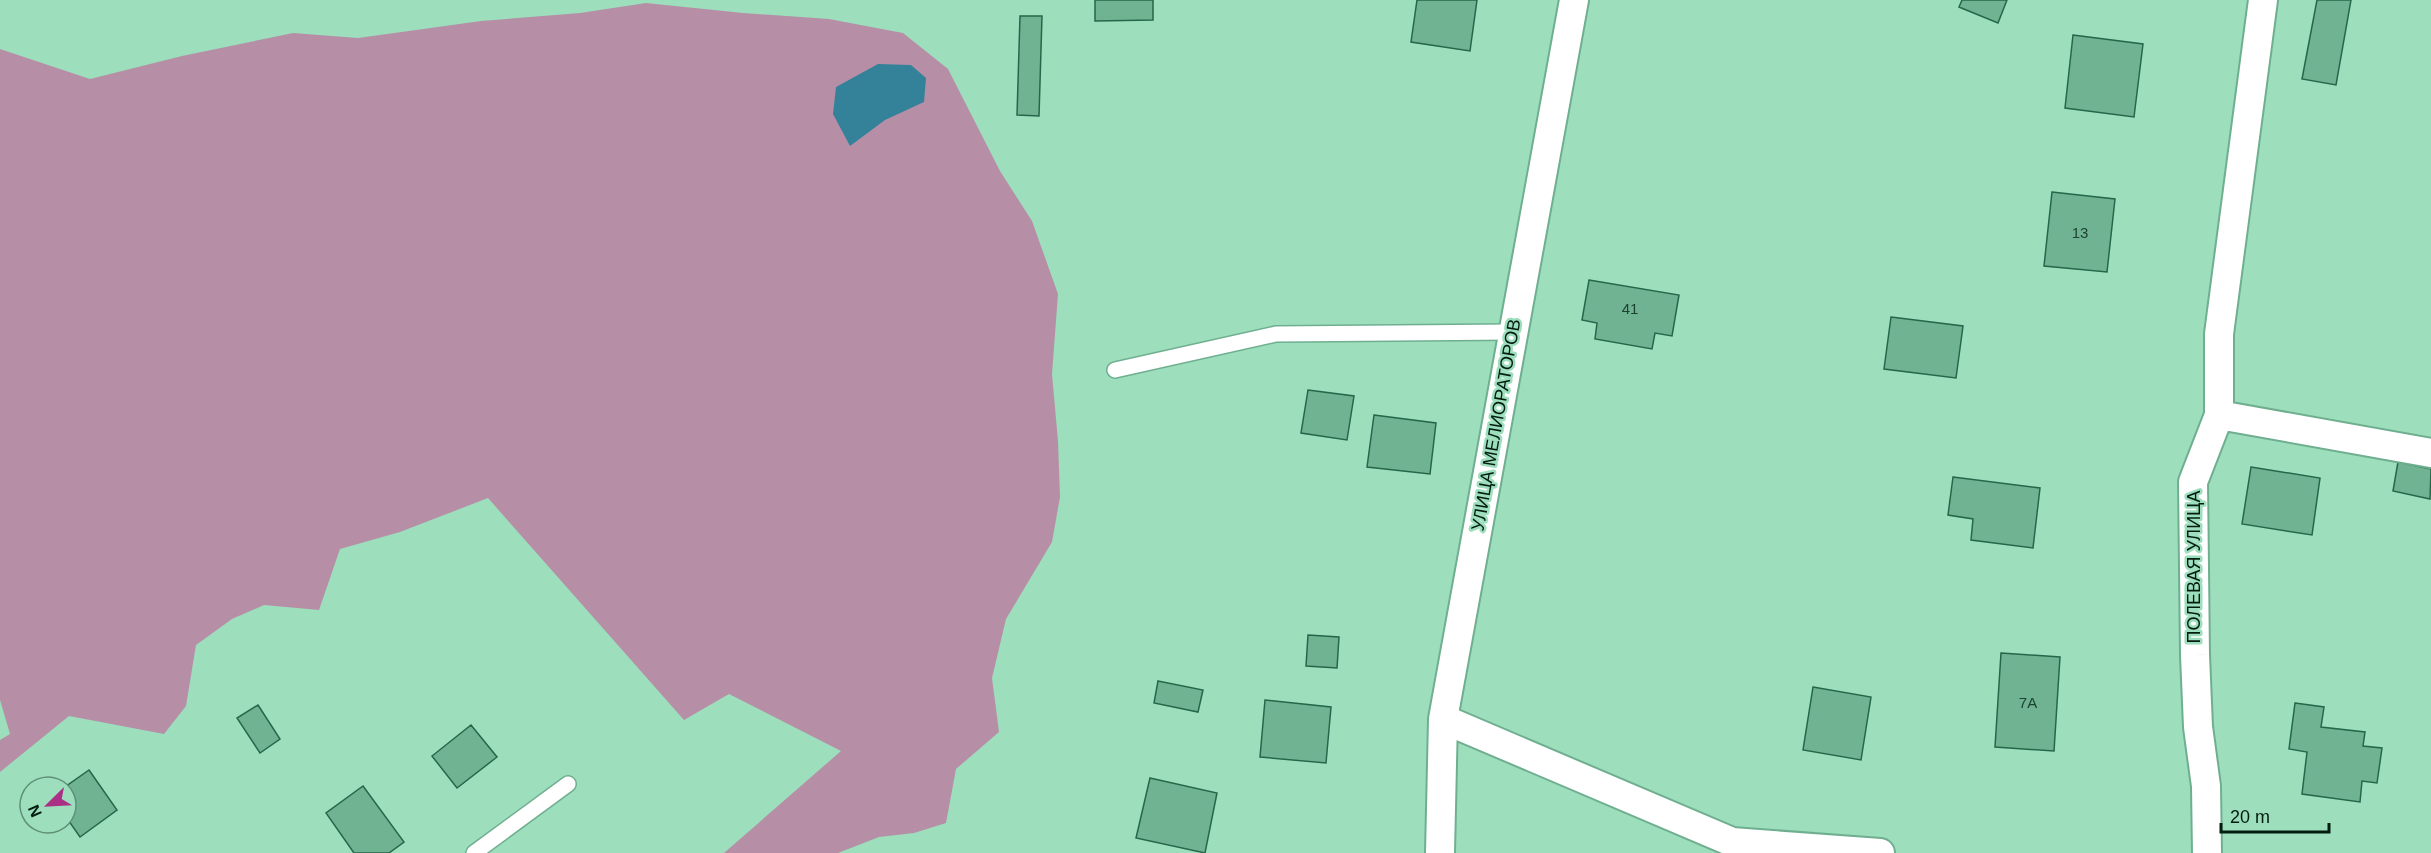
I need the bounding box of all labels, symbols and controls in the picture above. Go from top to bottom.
house number: 13 [2072,224,2088,241]
house number: 41 [1622,300,1638,317]
street label: УЛИЦА МЕЛИОРАТОРОВ [1467,317,1525,533]
street label: ПОЛЕВАЯ УЛИЦА [2184,491,2204,643]
house number: 7А [2019,694,2037,711]
north arrow [18,775,78,835]
scale bar [2221,796,2329,834]
text: N [25,802,45,820]
text: 20 m [2230,807,2270,827]

